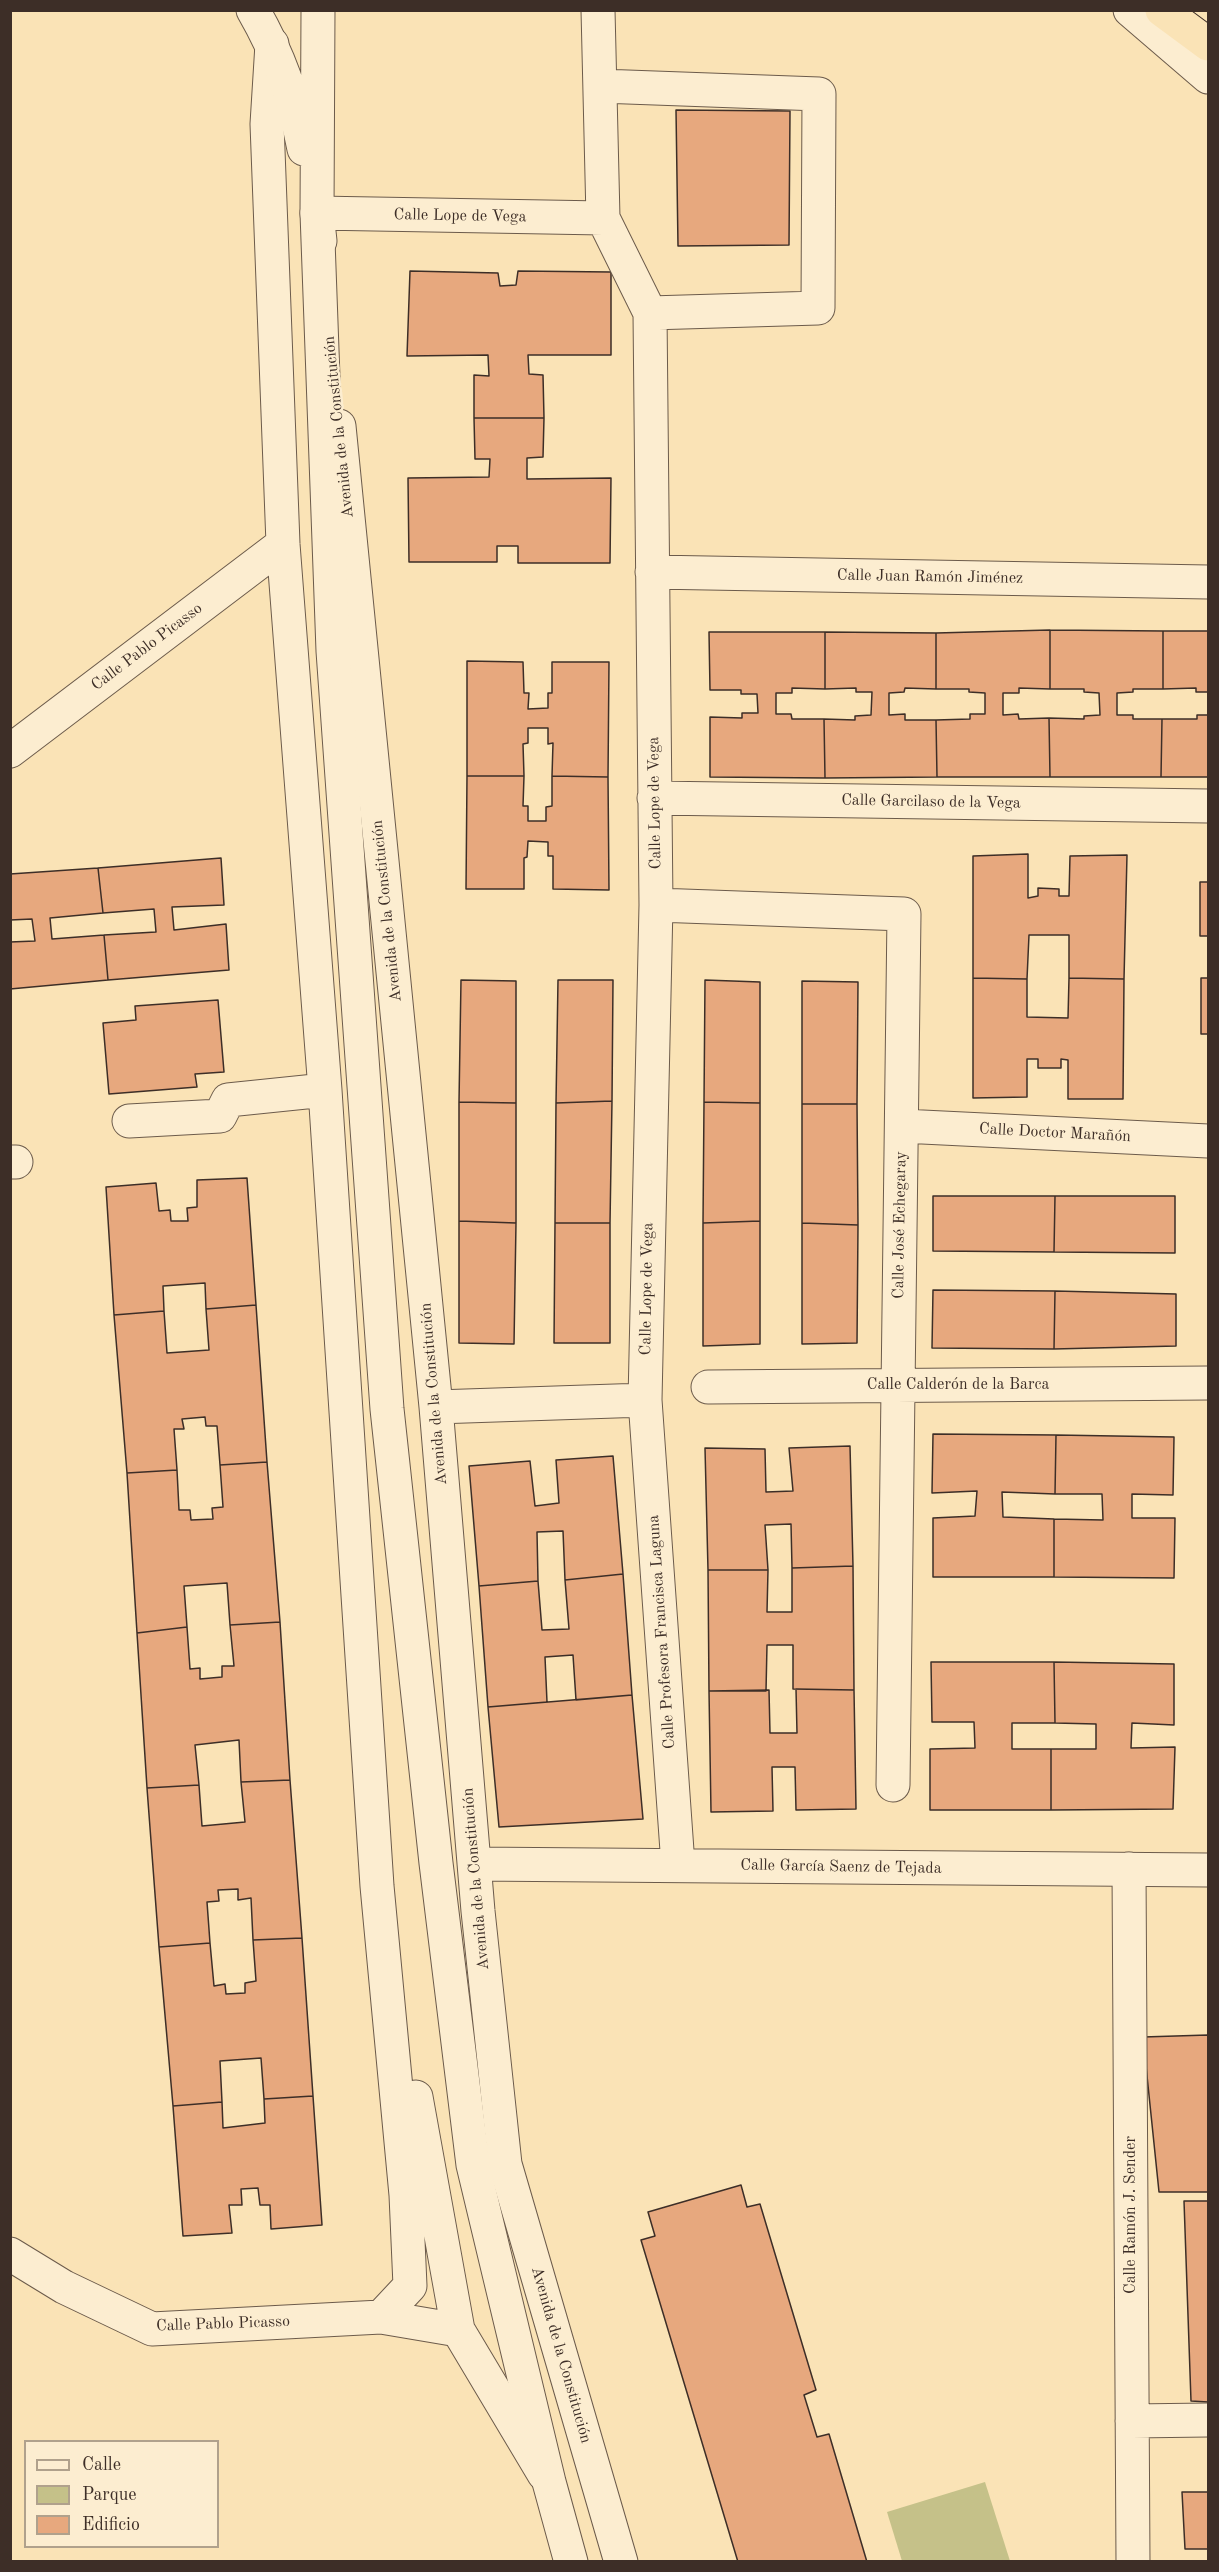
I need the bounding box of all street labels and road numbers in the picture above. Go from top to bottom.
street label: Calle Lope de Vega [393,205,527,227]
street label: Avenida de la Constitución [320,335,358,519]
street label: Calle Juan Ramón Jiménez [837,566,1023,588]
street label: Calle Pablo Picasso [88,599,206,695]
street label: Calle Lope de Vega [644,736,666,870]
street label: Calle Garcilaso de la Vega [841,791,1021,813]
street label: Avenida de la Constitución [368,819,406,1003]
street label: Calle Doctor Marañón [979,1119,1131,1147]
street label: Calle José Echegaray [889,1151,911,1299]
street label: Calle Lope de Vega [636,1222,658,1356]
street label: Avenida de la Constitución [416,1302,452,1486]
street label: Calle Calderón de la Barca [867,1375,1049,1395]
street label: Calle Profesora Francisca Laguna [644,1514,680,1750]
street label: Avenida de la Constitución [458,1787,494,1971]
street label: Calle García Saenz de Tejada [740,1856,942,1878]
street label: Calle Ramón J. Sender [1121,2136,1141,2294]
street label: Avenida de la Constitución [527,2264,595,2446]
street label: Calle Pablo Picasso [156,2312,290,2336]

